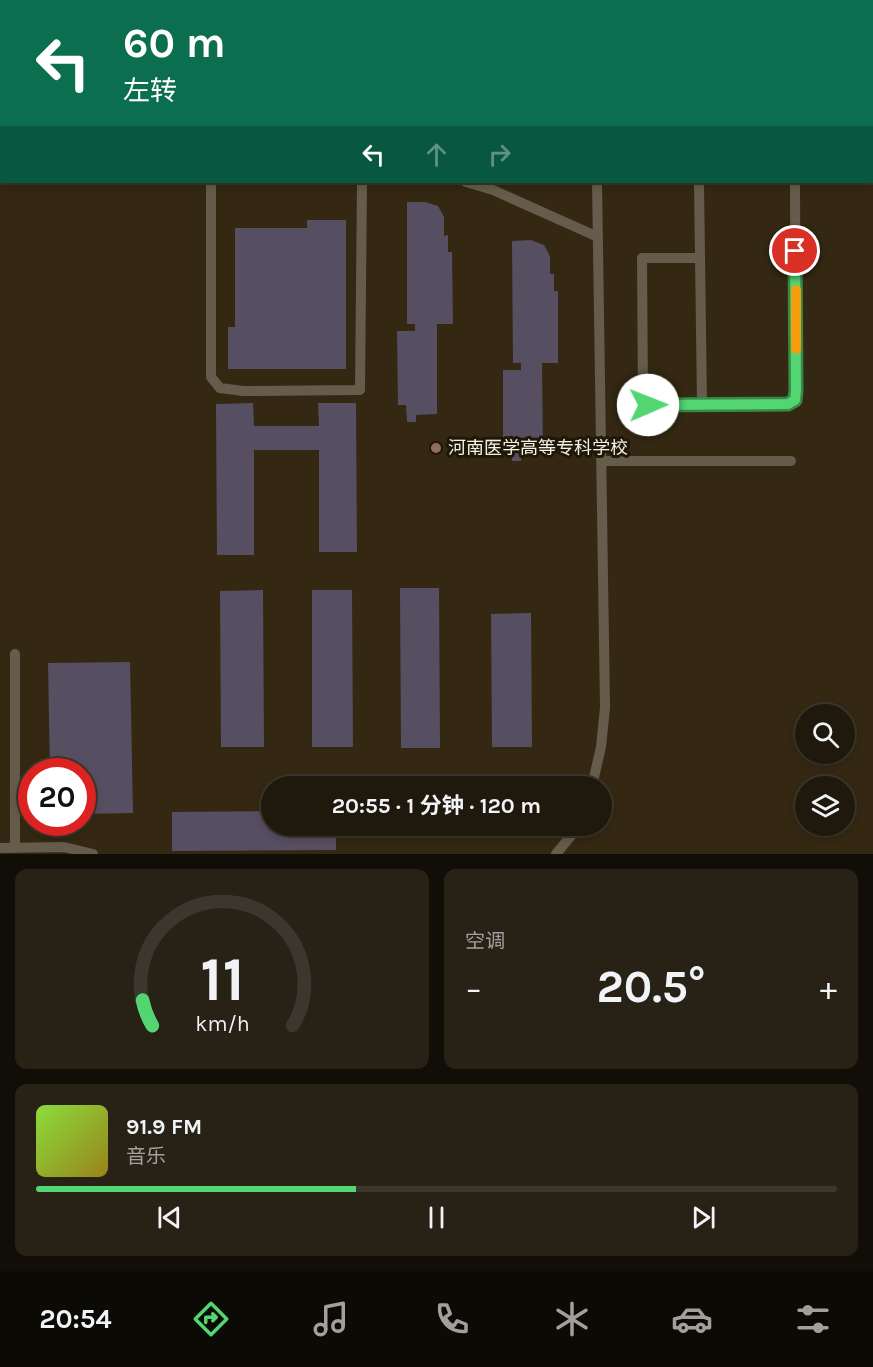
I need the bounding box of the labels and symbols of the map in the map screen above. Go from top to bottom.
pin [769,225,820,276]
position arrow [616,373,680,437]
place label: 河南医学高等专科学校 [448,437,628,459]
marker: 河南医学高等专科学校 [429,441,443,455]
speed limit sign: 20 [18,758,96,836]

